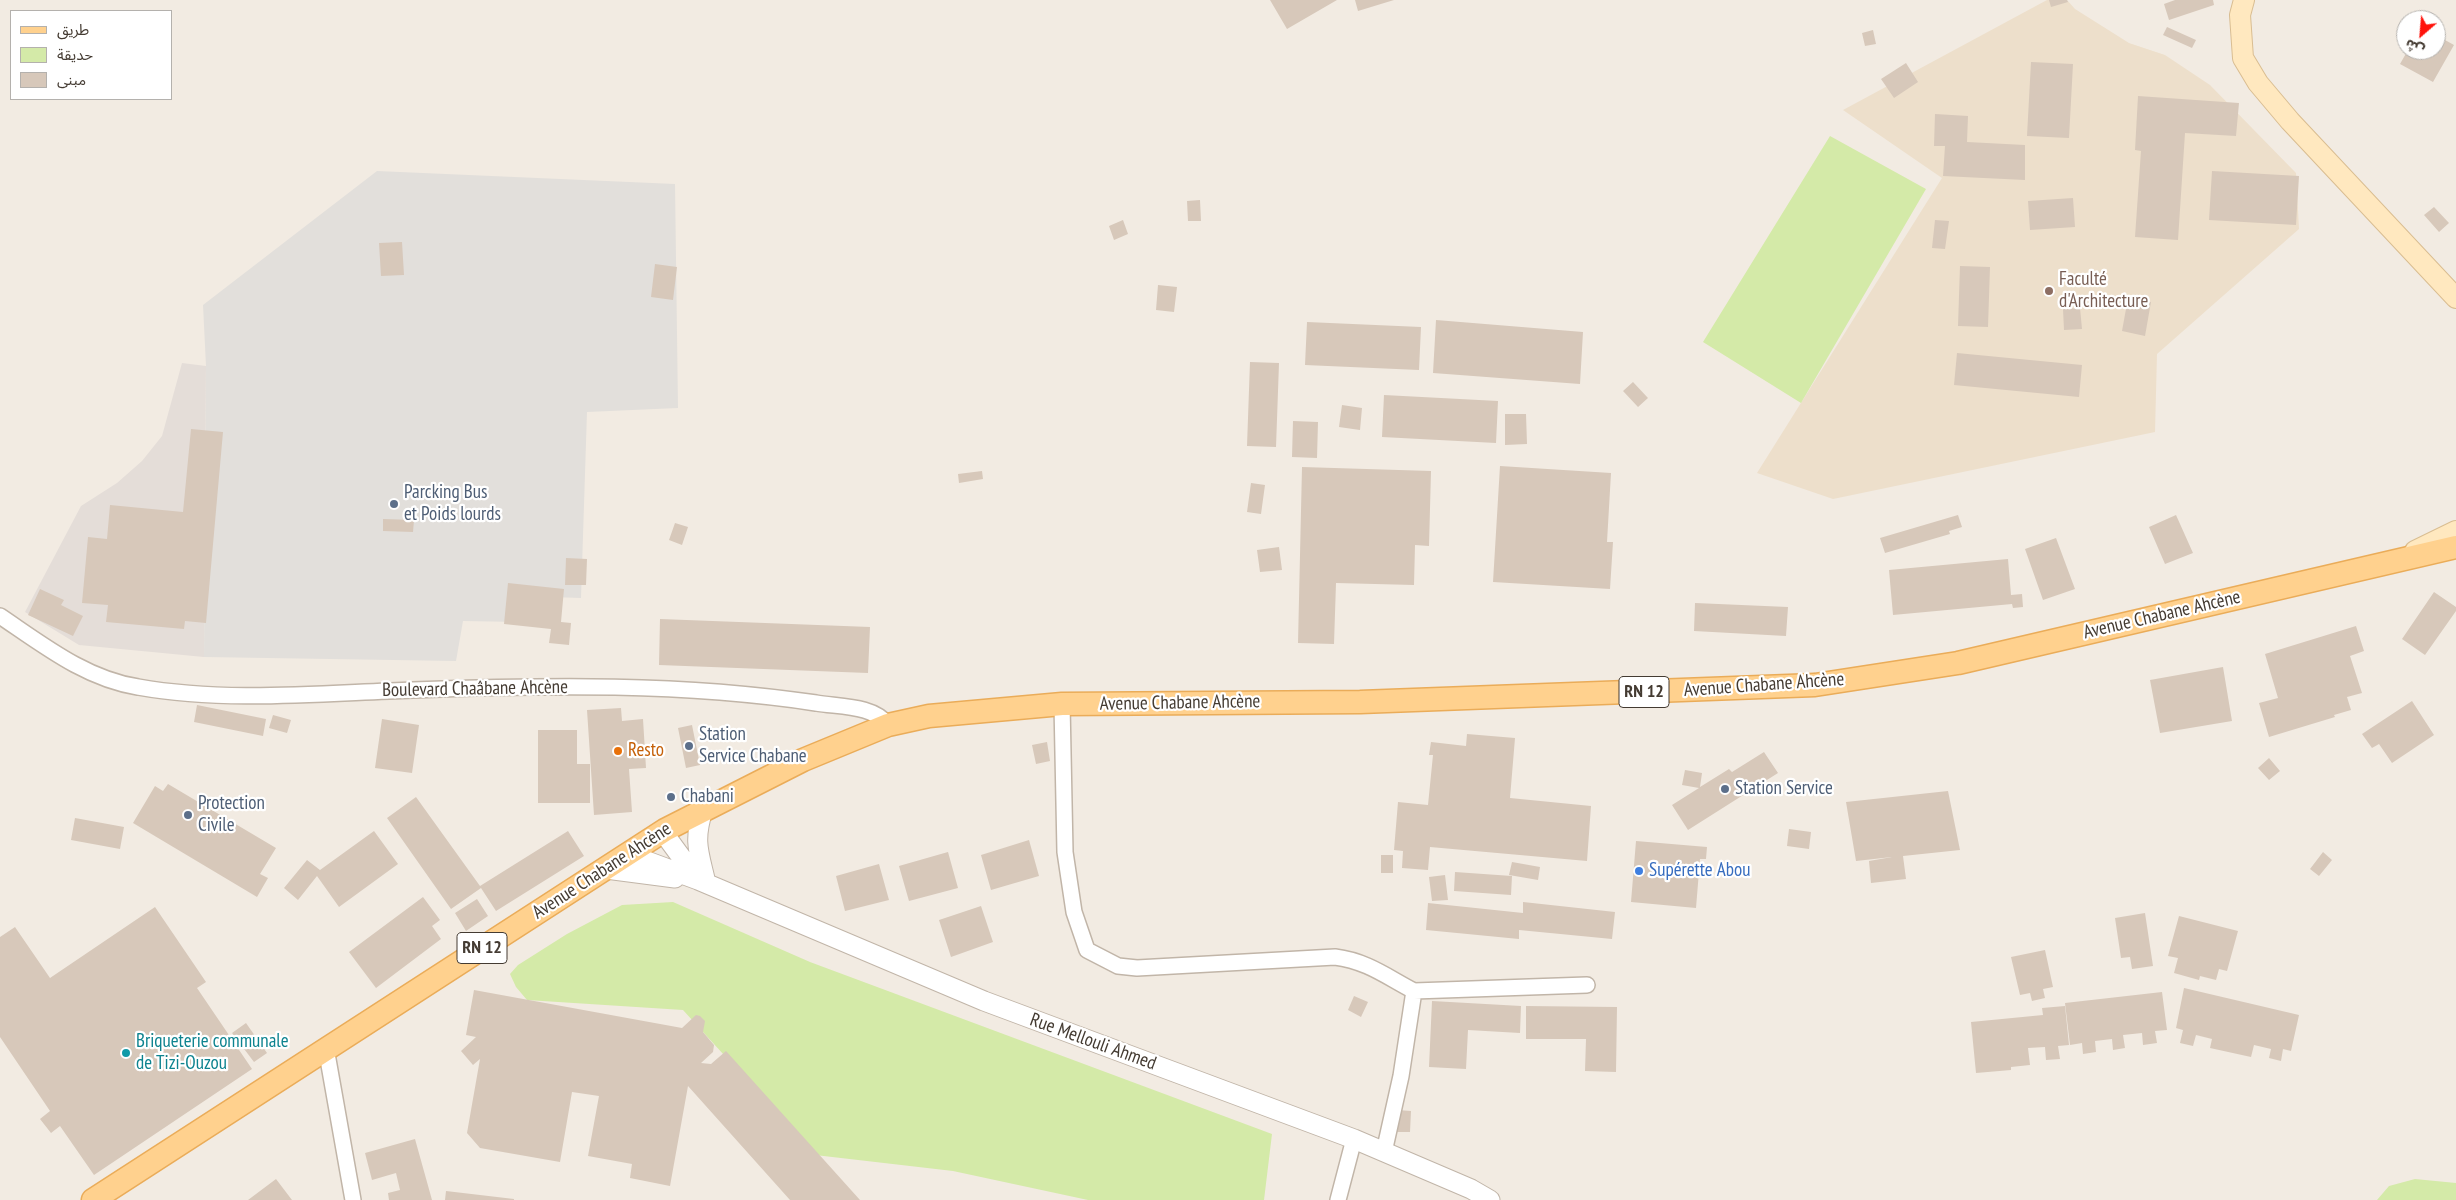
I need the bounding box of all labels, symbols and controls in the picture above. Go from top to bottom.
legend [10,10,172,100]
north arrow [2396,10,2446,60]
text: طريق [57,20,89,39]
text: ش [2402,35,2427,60]
text: حديقة [57,45,93,64]
text: مبنى [57,70,86,89]
place label: Faculté d'Architecture [2059,269,2148,313]
marker: Faculté d'Architecture [2043,285,2055,297]
place label: Parcking Bus et Poids lourds [404,482,501,526]
marker: Parcking Bus et Poids lourds [388,498,400,510]
street label: Avenue Chabane Ahcène [2081,586,2243,644]
street label: Avenue Chabane Ahcène [1683,668,1845,702]
street label: Boulevard Chaâbane Ahcène [382,676,568,702]
road number: RN 12 [1619,676,1669,708]
street label: Avenue Chabane Ahcène [1100,690,1260,716]
place label: Station Service Chabane [699,724,807,768]
place label: Resto [628,740,664,762]
marker: Station Service Chabane [683,740,695,752]
marker: Resto [612,745,624,757]
place label: Station Service [1735,778,1833,800]
marker: Station Service [1719,783,1731,795]
place label: Chabani [681,786,734,808]
marker: Chabani [665,791,677,803]
place label: Protection Civile [198,793,265,837]
marker: Protection Civile [182,809,194,821]
street label: Avenue Chabane Ahcène [528,818,676,924]
place label: Supérette Abou [1649,860,1750,882]
marker: Supérette Abou [1633,865,1645,877]
road number: RN 12 [457,932,507,964]
street label: Rue Mellouli Ahmed [1027,1009,1159,1075]
place label: Briqueterie communale de Tizi-Ouzou [136,1031,289,1075]
marker: Briqueterie communale de Tizi-Ouzou [120,1047,132,1059]

